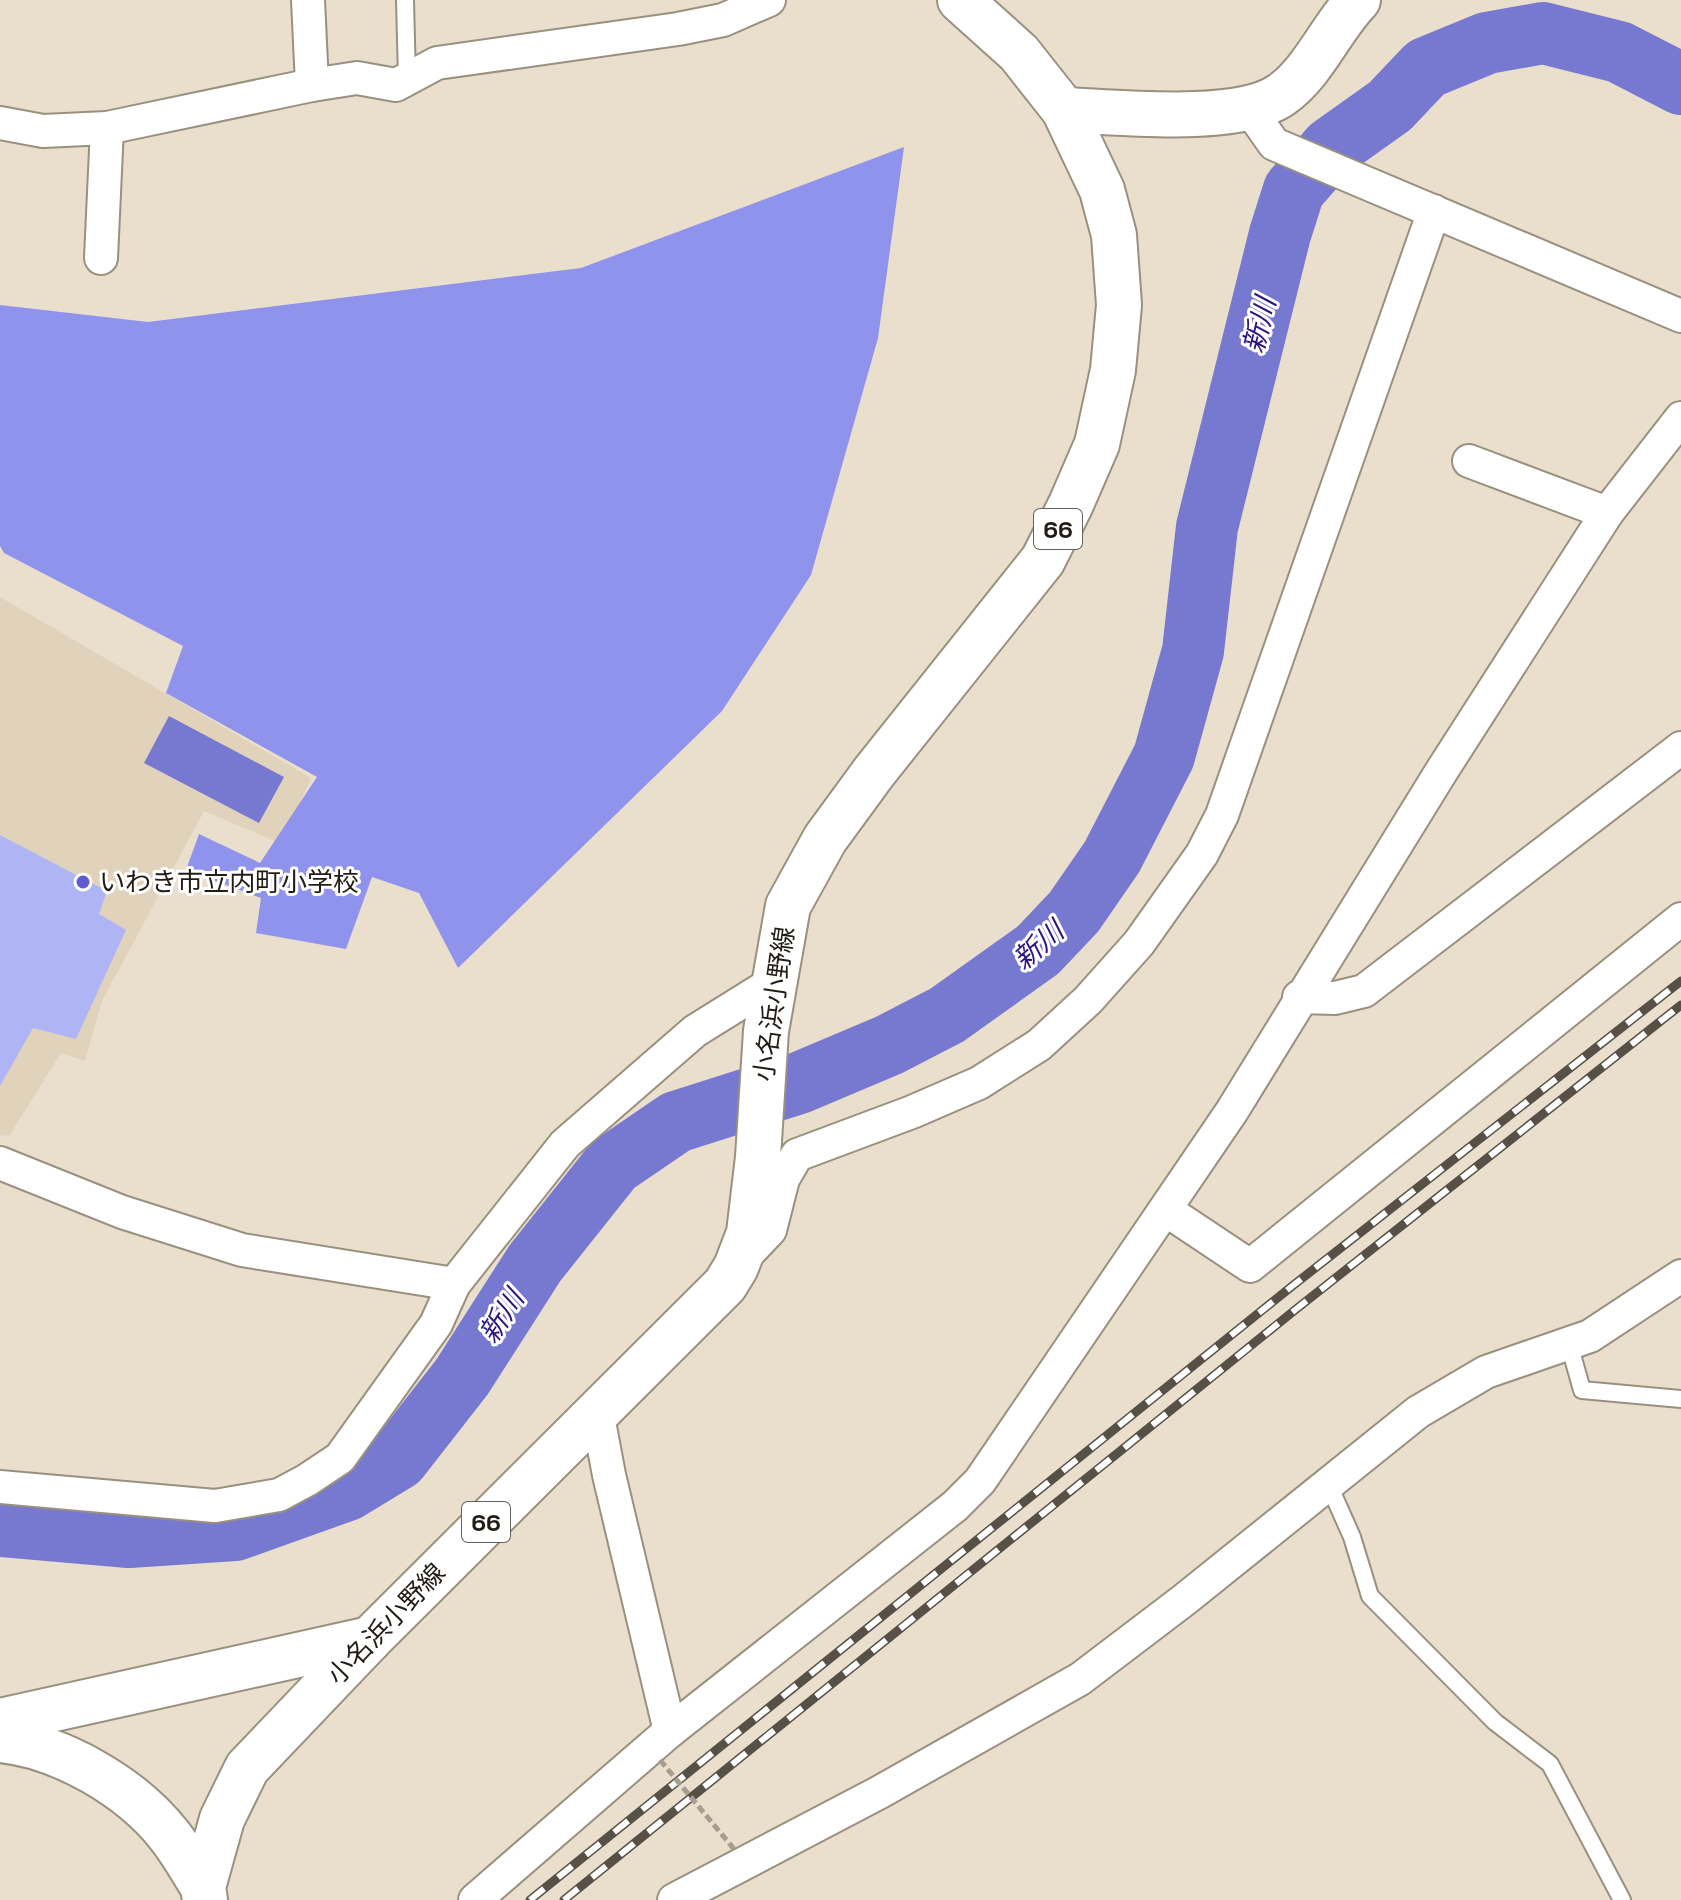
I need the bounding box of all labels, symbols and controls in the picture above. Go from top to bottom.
water label: 新川 [1235,291,1284,357]
road number: 66 [1034,509,1082,549]
place label: いわき市立内町小学校 [99,865,359,899]
marker: いわき市立内町小学校 [74,873,92,891]
water label: 新川 [1005,911,1073,977]
street label: 小名浜小野線 [746,924,802,1084]
water label: 新川 [471,1280,533,1349]
road number: 66 [462,1502,510,1542]
street label: 小名浜小野線 [320,1556,452,1692]

